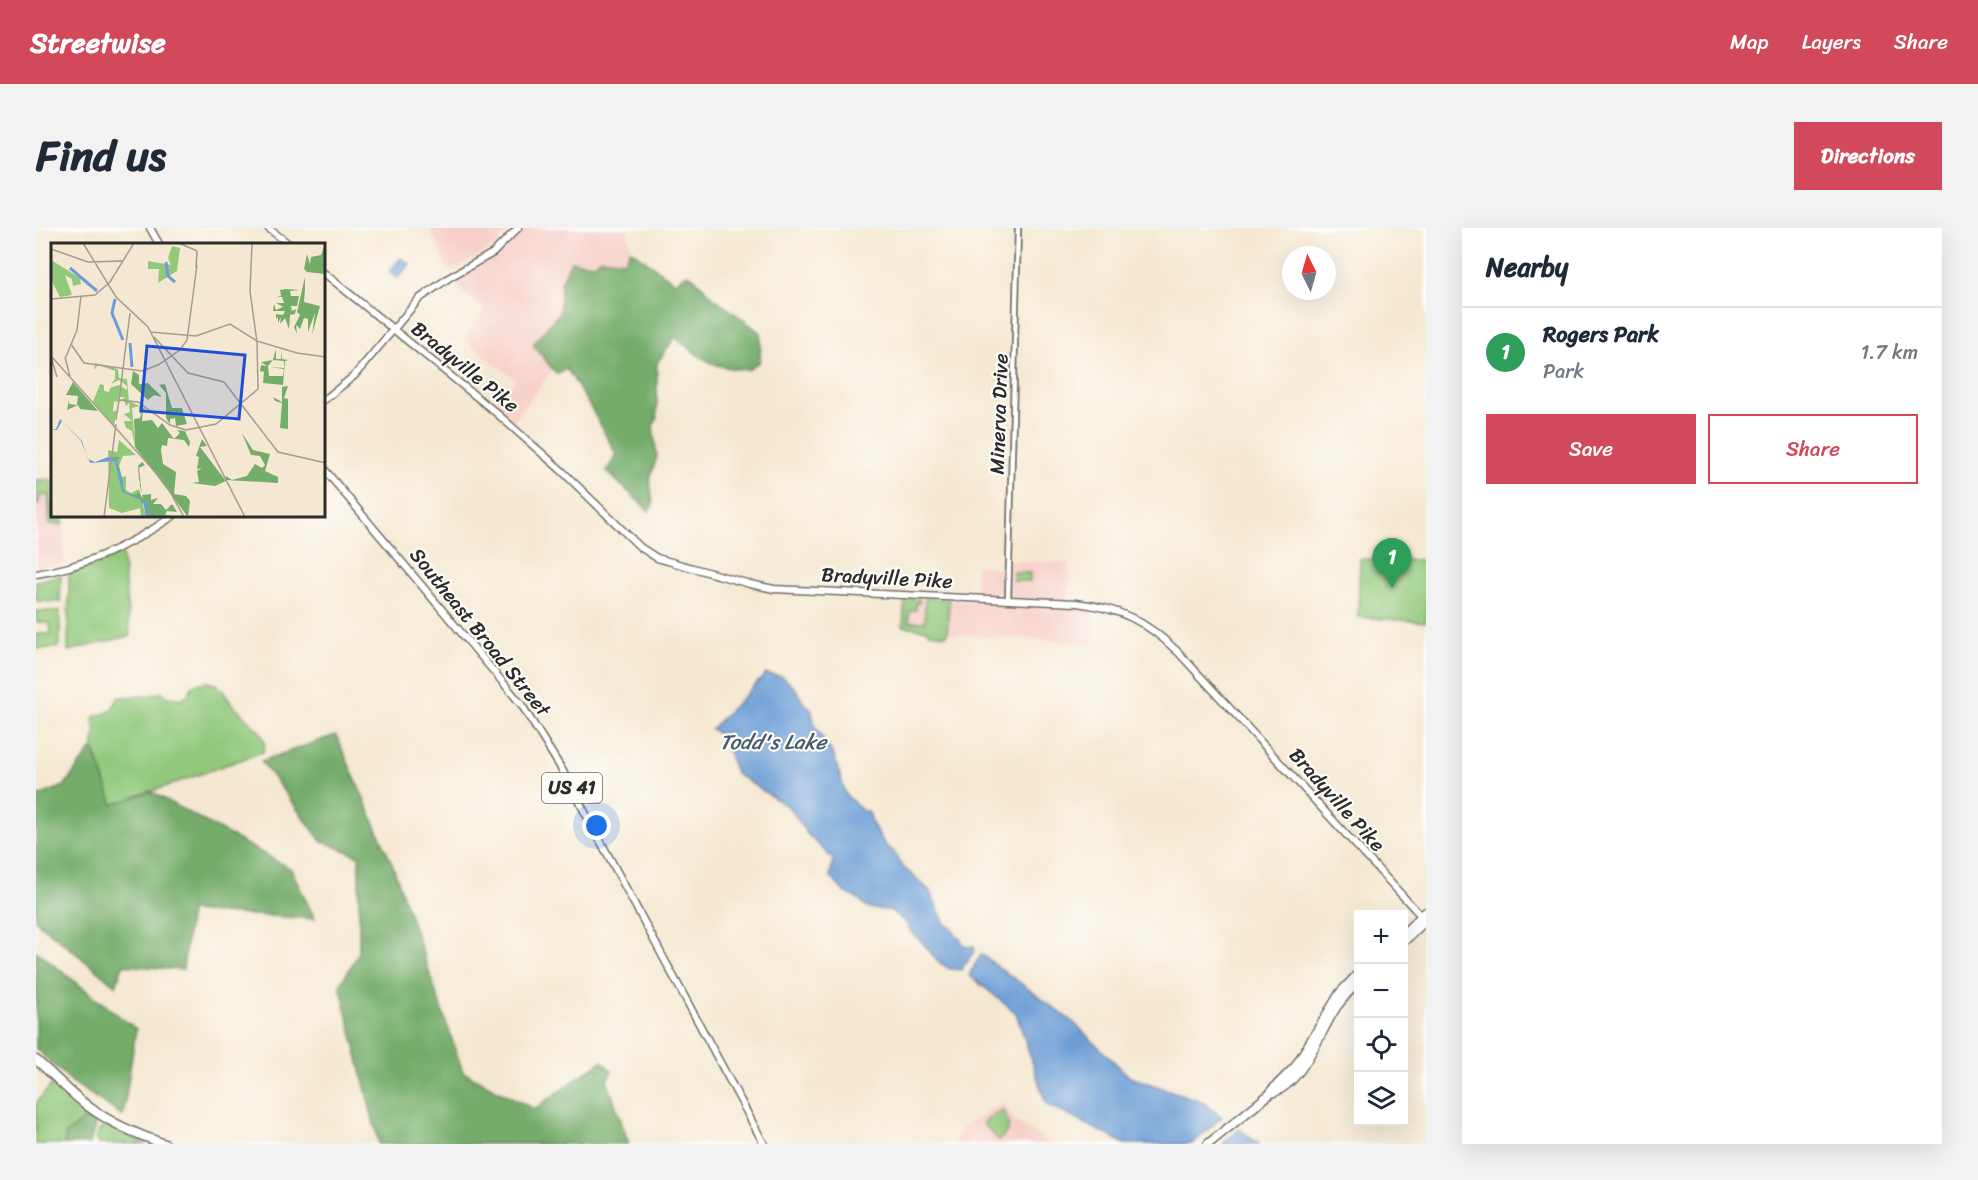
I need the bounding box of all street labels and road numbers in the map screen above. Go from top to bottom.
street label: Bradyville Pike [403,312,527,422]
street label: Minerva Drive [979,353,1019,475]
street label: Southeast Broad Street [401,540,560,725]
street label: Bradyville Pike [821,557,953,599]
street label: Bradyville Pike [1280,740,1394,860]
road number: US 41 [542,773,602,803]

